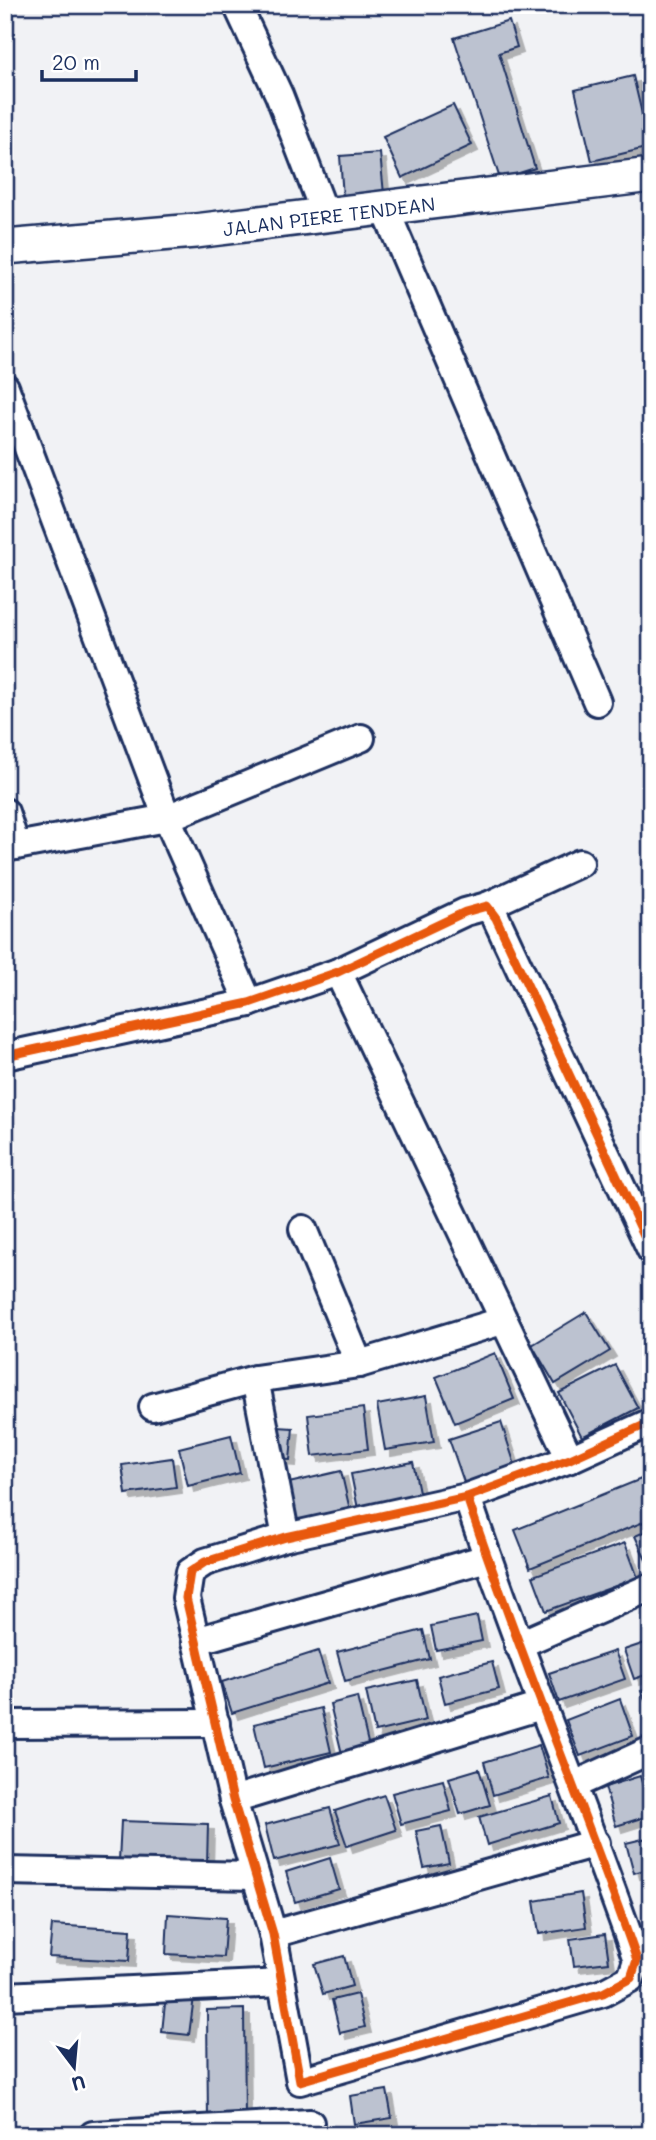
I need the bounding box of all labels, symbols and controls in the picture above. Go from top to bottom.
scale bar [42,38,136,82]
text: 20 m [52,48,100,75]
street label: JALAN PIERE TENDEAN [222,191,436,241]
north arrow [38,2032,108,2102]
text: U [69,2070,89,2098]

